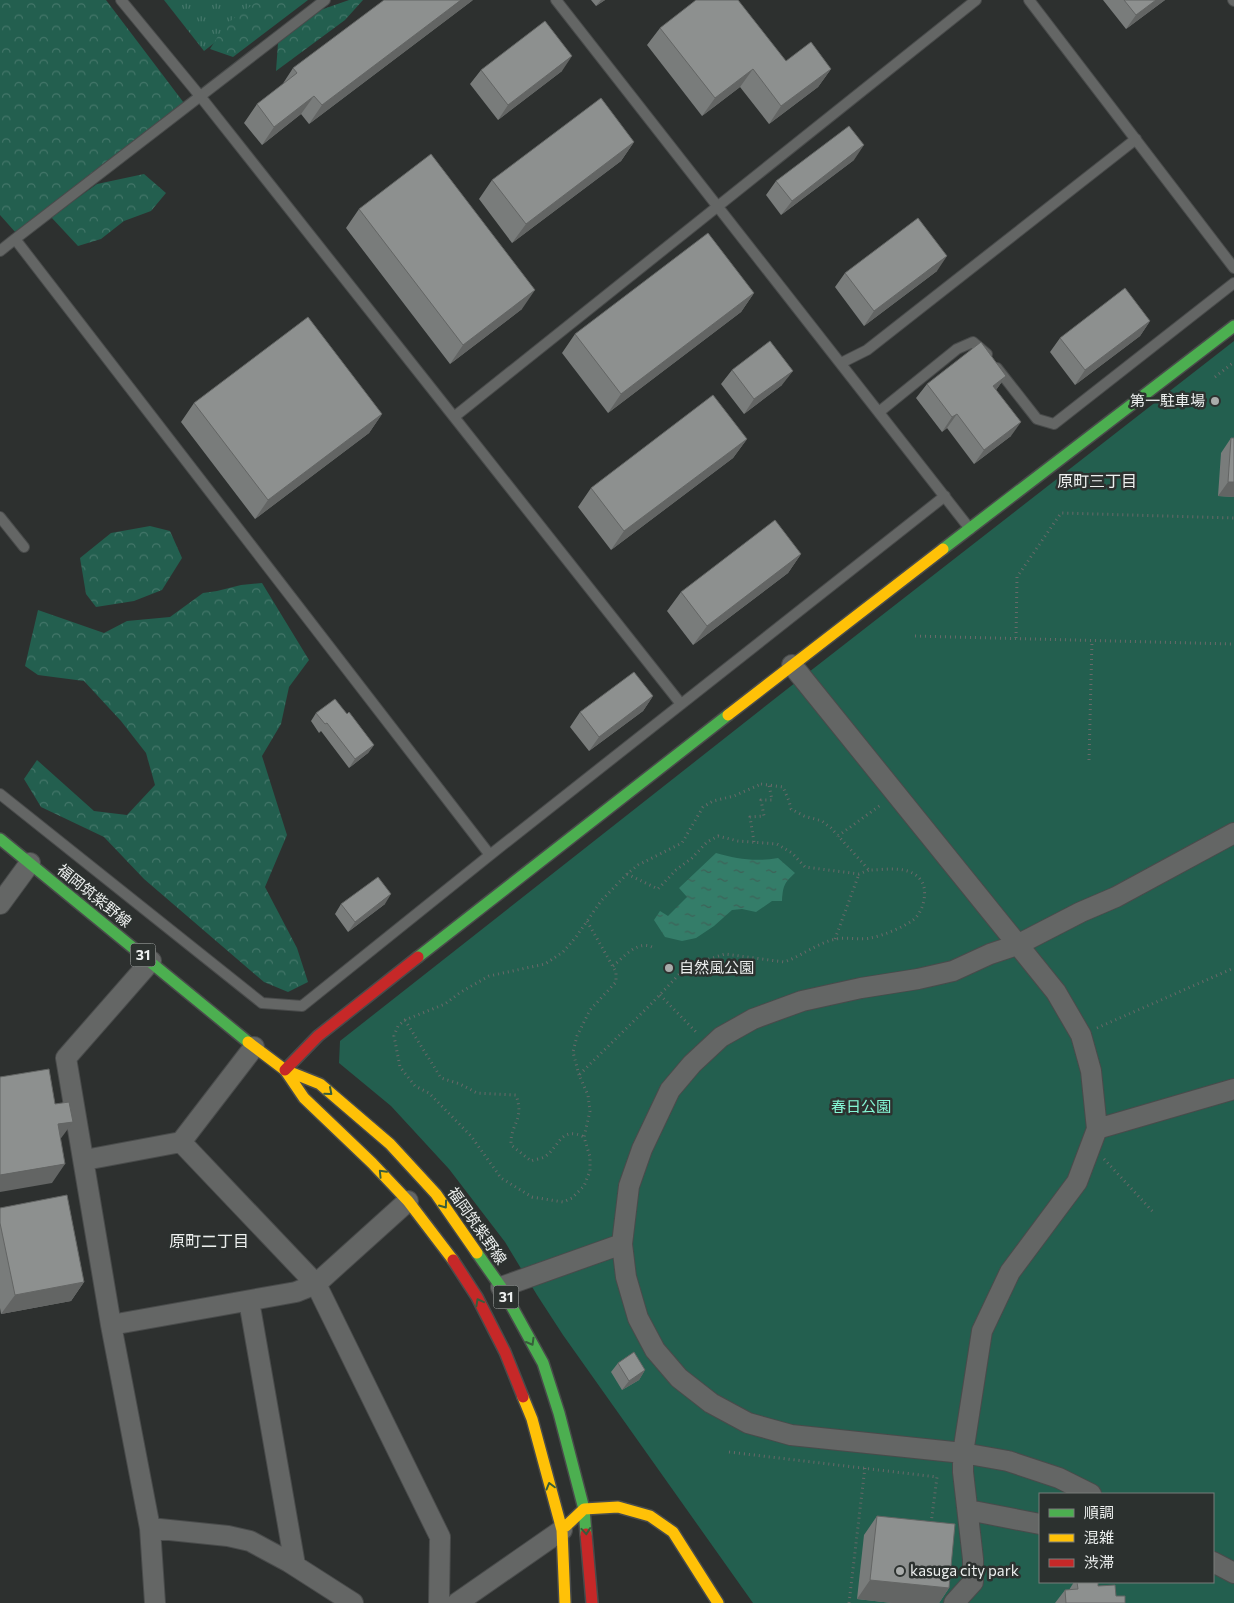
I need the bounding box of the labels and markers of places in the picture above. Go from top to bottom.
place label: 第一駐車場 [1130,391,1205,409]
marker: 第一駐車場 [1209,395,1221,407]
place label: 自然風公園 [679,958,754,976]
marker: 自然風公園 [663,962,675,974]
place label: kasuga city park [910,1561,1019,1579]
marker: kasuga city park [894,1565,906,1577]

